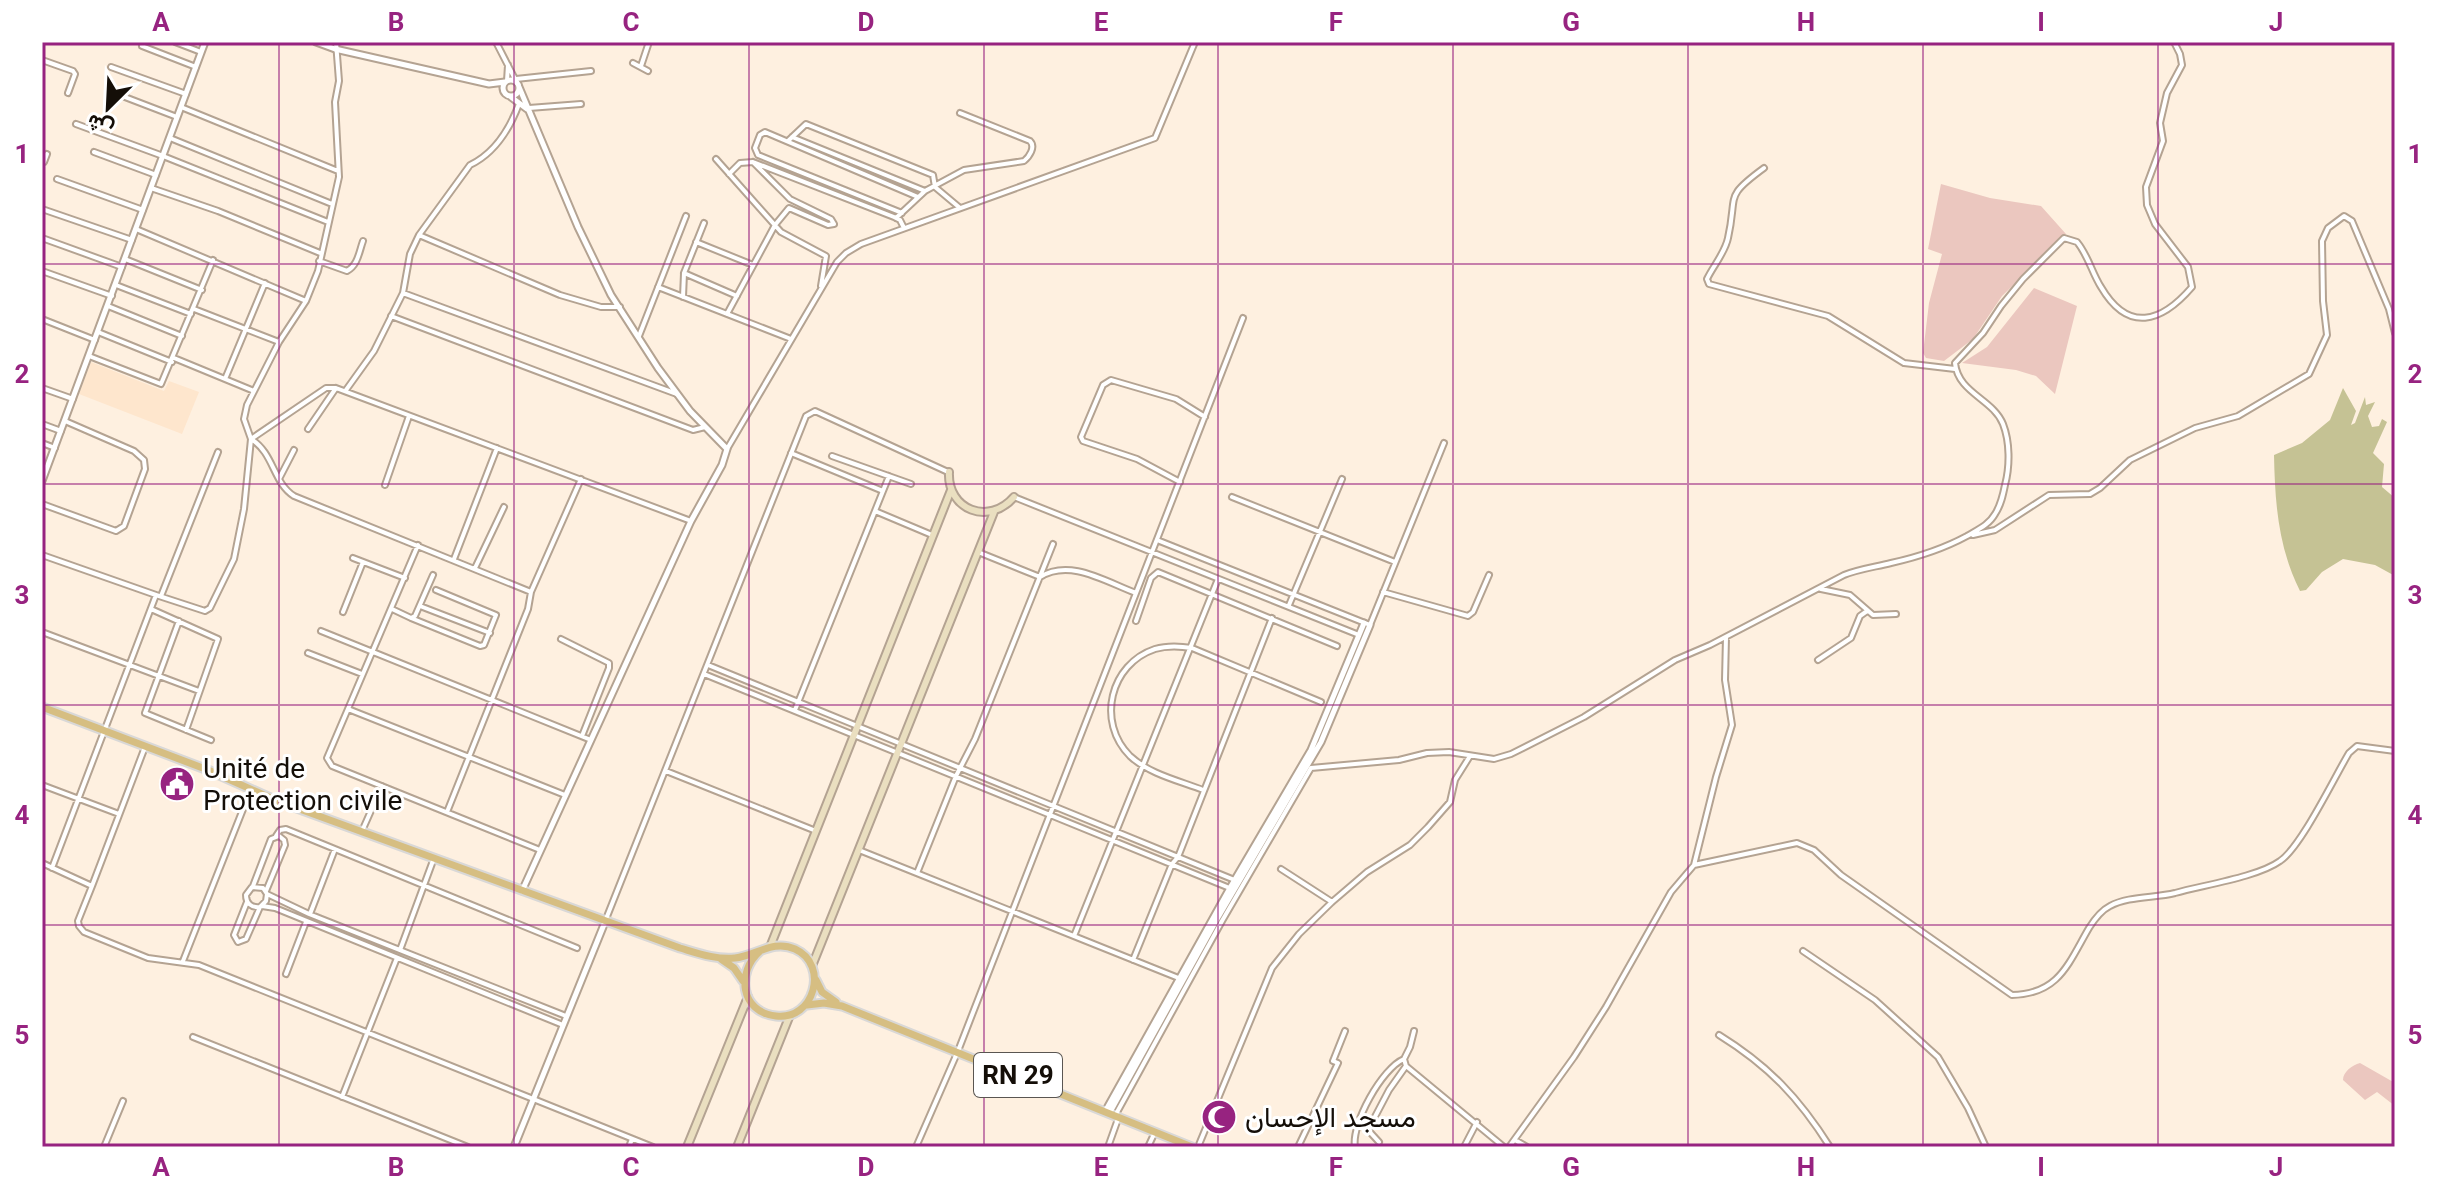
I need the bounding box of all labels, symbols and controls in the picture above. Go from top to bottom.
text: A [152,7,170,37]
text: B [388,7,404,37]
text: C [622,7,640,37]
text: D [858,7,874,37]
text: E [1094,7,1109,37]
text: F [1329,7,1343,37]
text: G [1562,7,1580,37]
text: H [1797,7,1815,37]
text: I [2037,7,2045,37]
text: J [2269,7,2283,37]
north arrow [68,68,148,148]
text: ش [83,108,118,143]
text: 1 [15,139,29,169]
text: 1 [2408,139,2422,169]
text: 2 [15,359,29,389]
text: 2 [2408,359,2422,389]
text: 3 [15,580,29,610]
text: 3 [2408,580,2422,610]
place label: Unité de Protection civile [203,752,402,817]
public building icon: Unité de Protection civile [158,765,196,803]
text: 4 [15,800,30,830]
text: 4 [2408,800,2423,830]
text: 5 [15,1020,29,1050]
text: 5 [2408,1020,2422,1050]
road number: RN 29 [974,1053,1062,1097]
mosque icon: مسجد الإحسان [1200,1098,1238,1136]
place label: مسجد الإحسان [1245,1101,1416,1136]
text: A [152,1152,170,1182]
text: B [388,1152,404,1182]
text: C [622,1152,640,1182]
text: D [858,1152,874,1182]
text: E [1094,1152,1109,1182]
text: F [1329,1152,1343,1182]
text: G [1562,1152,1580,1182]
text: H [1797,1152,1815,1182]
text: I [2037,1152,2045,1182]
text: J [2269,1152,2283,1182]

